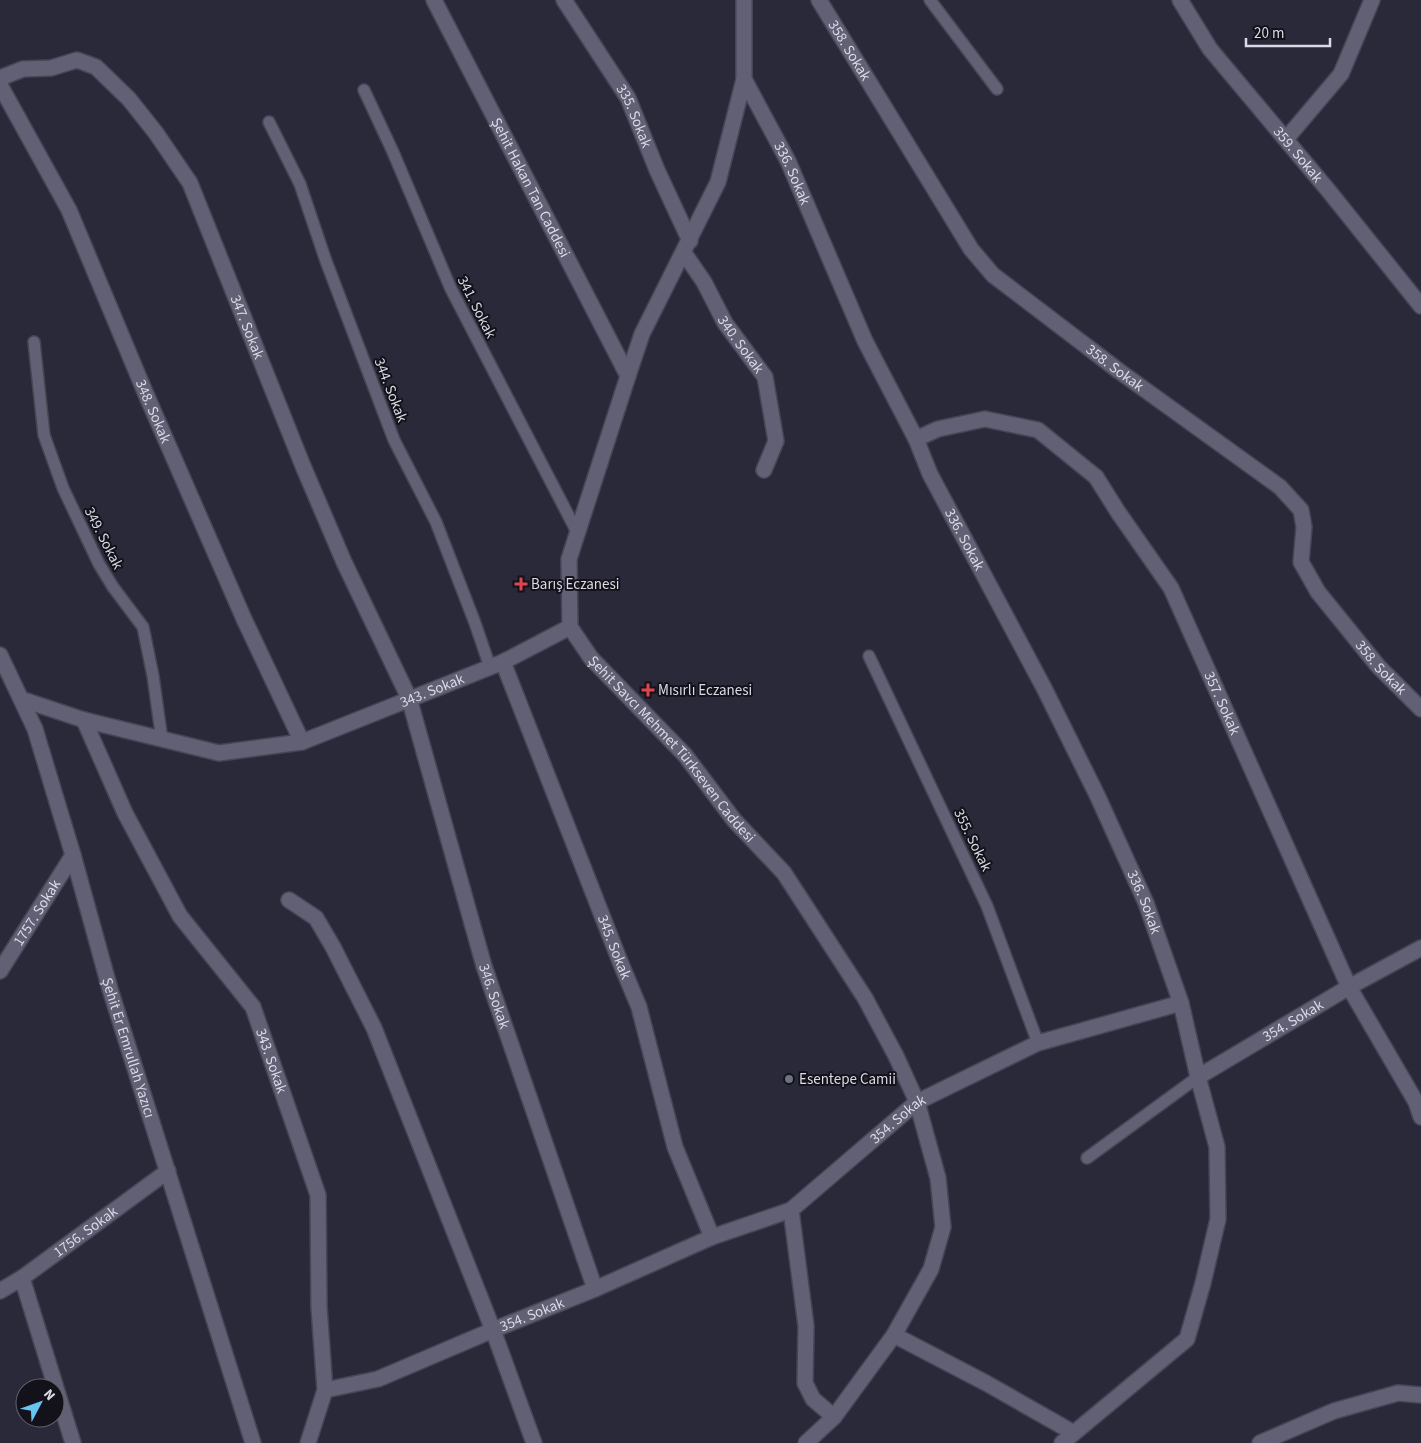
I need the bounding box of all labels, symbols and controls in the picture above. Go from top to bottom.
scale bar [1246,15,1330,47]
street label: 358. Sokak [823,16,876,85]
text: 20 m [1254,23,1284,44]
street label: 335. Sokak [611,80,657,152]
street label: Şehit Hakan Tan Caddesi [485,114,575,261]
street label: 359. Sokak [1268,122,1328,188]
street label: 336. Sokak [768,138,816,209]
street label: 341. Sokak [452,272,501,343]
street label: 347. Sokak [225,292,270,363]
street label: 340. Sokak [712,312,769,379]
street label: 358. Sokak [1081,339,1149,397]
street label: 344. Sokak [369,355,413,426]
street label: 348. Sokak [130,376,176,447]
street label: 349. Sokak [79,503,128,574]
street label: 336. Sokak [939,505,990,575]
place label: Barış Eczanesi [531,574,619,595]
marker: Barış Eczanesi [515,578,527,590]
street label: 358. Sokak [1350,636,1412,700]
street label: Şehit Savcı Mehmet Türkseven Caddesi [583,651,760,847]
street label: 343. Sokak [397,668,468,713]
street label: 357. Sokak [1199,668,1245,739]
place label: Mısırlı Eczanesi [658,680,752,701]
marker: Mısırlı Eczanesi [642,684,654,696]
street label: 355. Sokak [948,805,997,876]
street label: 336. Sokak [1121,867,1166,938]
street label: 1757. Sokak [8,875,66,950]
street label: 345. Sokak [592,912,636,983]
street label: 346. Sokak [473,961,515,1032]
street label: Şehit Er Emrullah Yazıcı [96,975,160,1121]
street label: 354. Sokak [1259,994,1328,1047]
street label: 343. Sokak [250,1026,292,1097]
place label: Esentepe Camii [799,1069,896,1090]
marker: Esentepe Camii [783,1073,795,1085]
street label: 354. Sokak [865,1089,930,1149]
street label: 1756. Sokak [49,1201,123,1263]
street label: 354. Sokak [497,1292,568,1337]
north arrow [15,1378,65,1428]
text: N [38,1385,60,1405]

